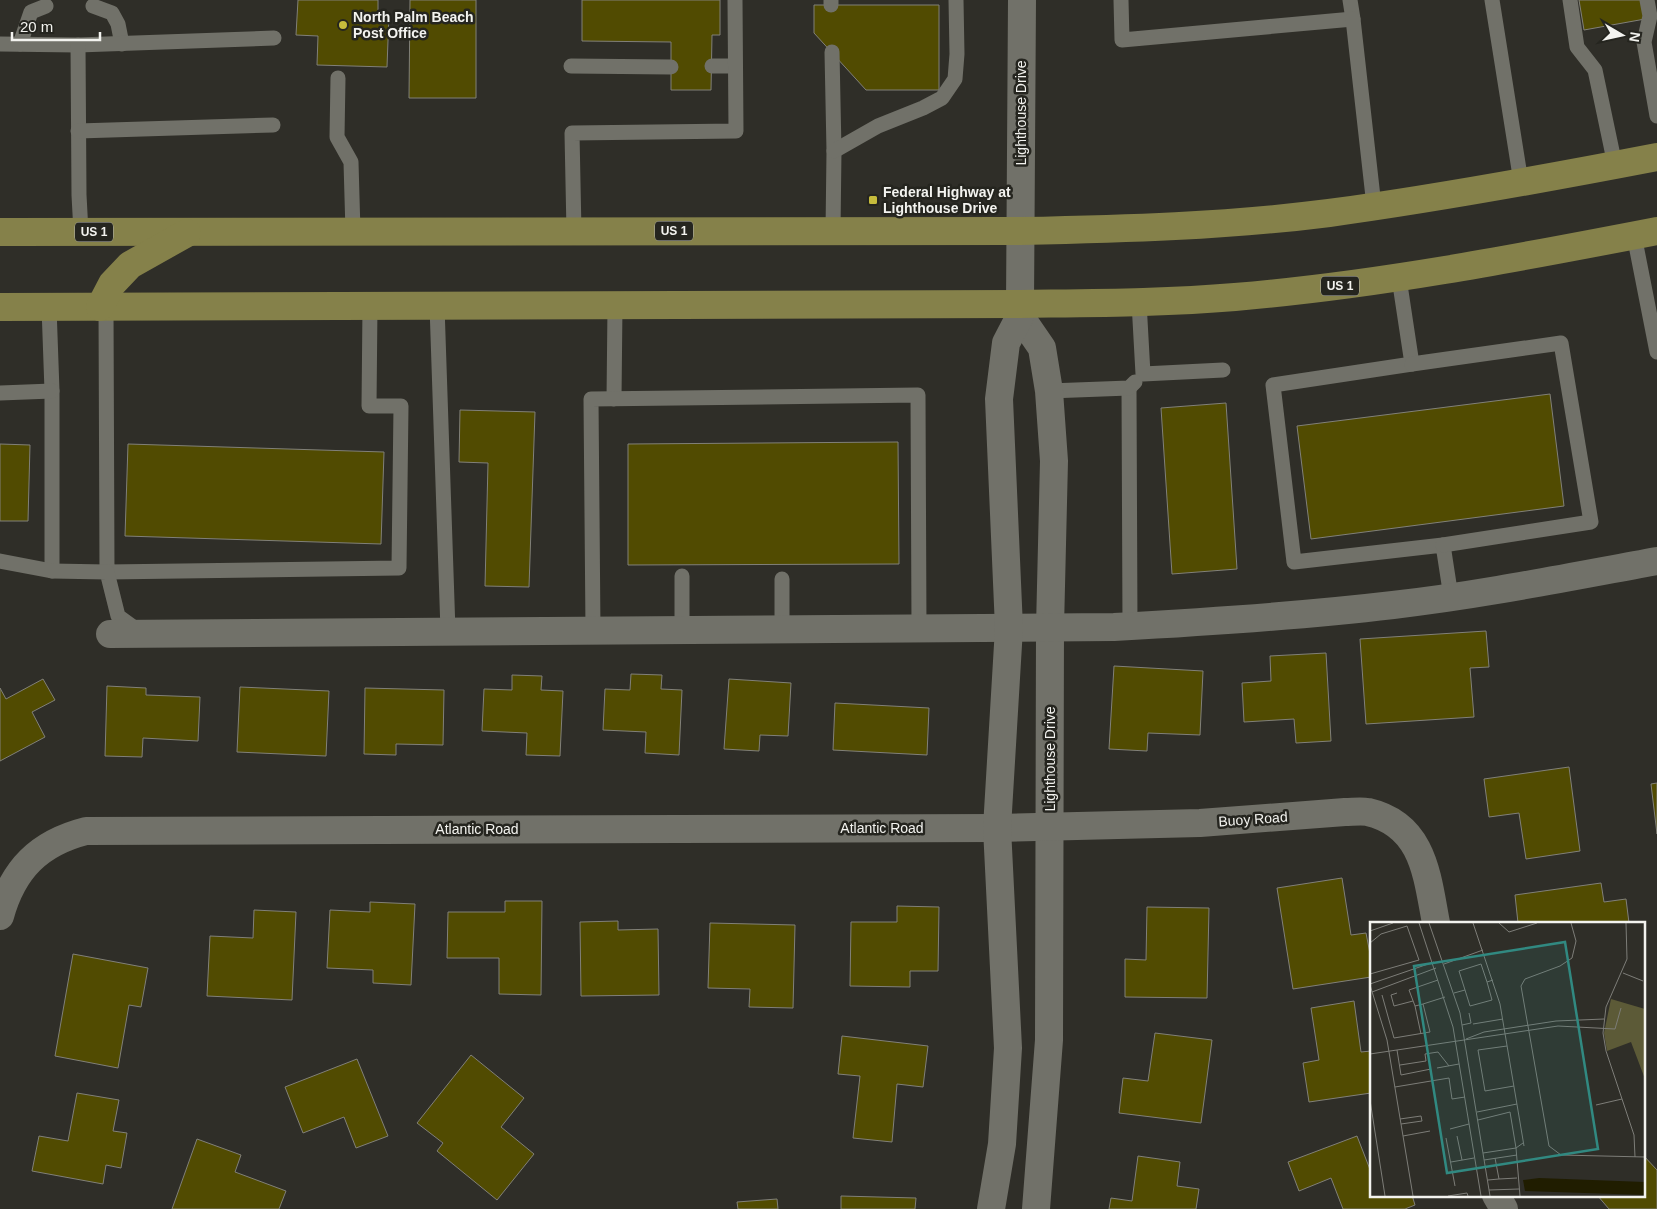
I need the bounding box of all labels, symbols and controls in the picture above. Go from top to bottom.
place label: North Palm Beach Post Office [353,9,474,41]
scale bar [12,10,100,42]
north arrow [1597,10,1647,60]
text: 20 m [20,18,53,35]
marker: North Palm Beach Post Office [337,19,349,31]
text: N [1626,31,1644,43]
street label: Lighthouse Drive [1013,60,1029,166]
place label: Federal Highway at Lighthouse Drive [883,184,1011,216]
marker: Federal Highway at Lighthouse Drive [867,194,879,206]
road number: US 1 [75,222,113,242]
road number: US 1 [655,222,693,240]
road number: US 1 [1321,276,1359,296]
street label: Lighthouse Drive [1042,706,1058,812]
street label: Buoy Road [1218,809,1288,829]
street label: Atlantic Road [840,820,924,836]
street label: Atlantic Road [435,821,519,837]
inset map [1370,922,1644,1196]

